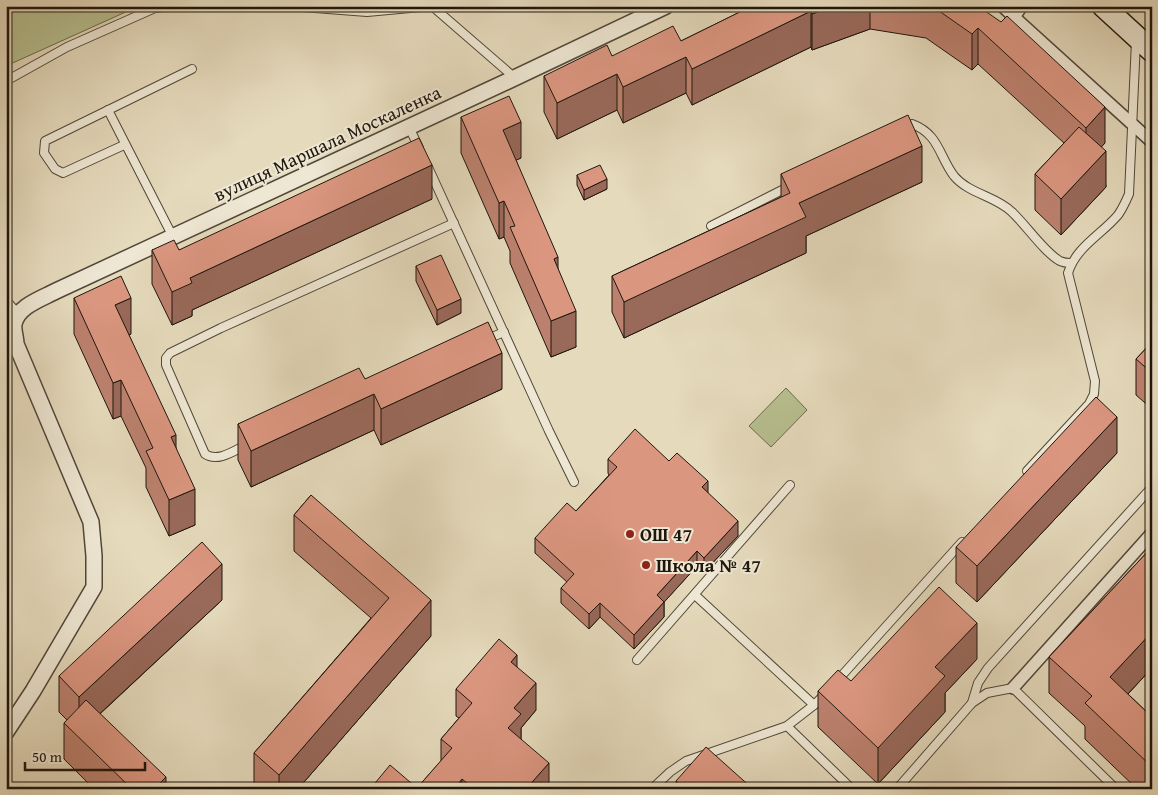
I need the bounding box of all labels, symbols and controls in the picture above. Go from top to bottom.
street label: вулиця Маршала Москаленка [209,78,445,208]
place label: ОШ 47 [640,520,692,548]
marker: ОШ 47 [624,528,636,540]
place label: Школа № 47 [656,551,761,579]
marker: Школа № 47 [640,559,652,571]
scale bar [25,740,145,772]
text: 50 m [32,746,63,767]

